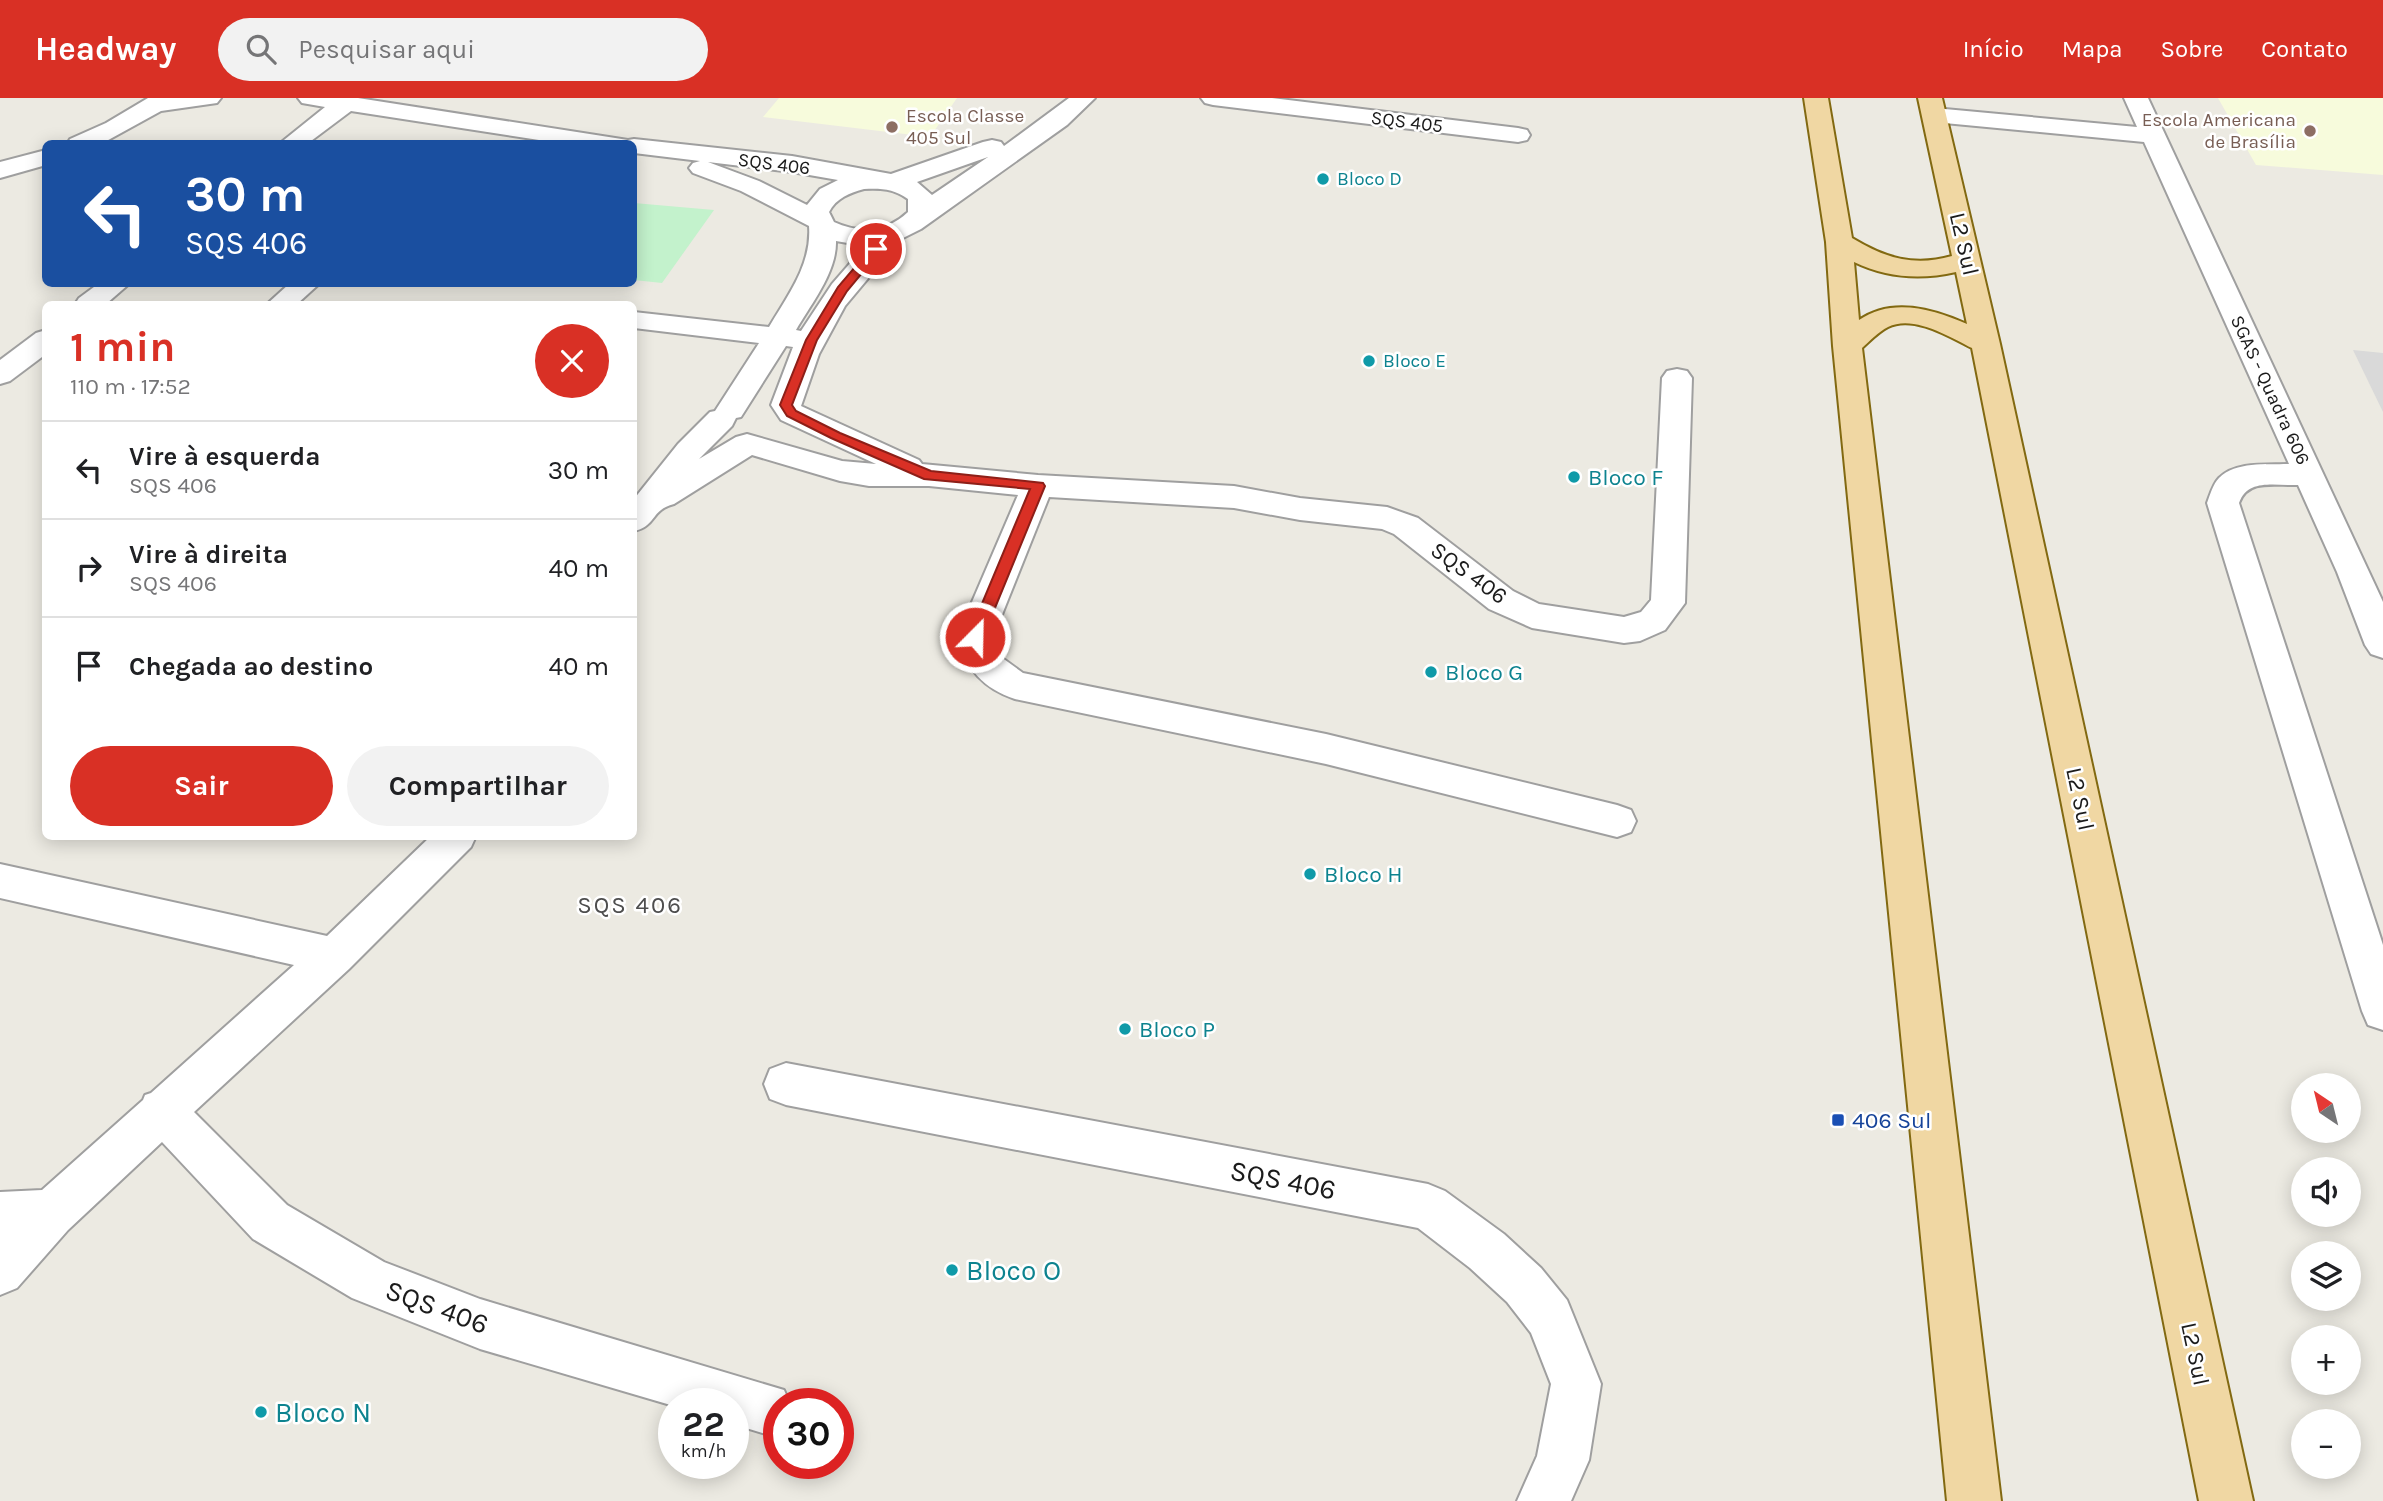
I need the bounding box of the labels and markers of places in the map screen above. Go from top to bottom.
place label: Escola Classe 405 Sul [906,105,1024,149]
place label: Escola Americana de Brasília [2142,109,2296,153]
marker: Escola Classe 405 Sul [884,119,900,135]
marker: Escola Americana de Brasília [2302,123,2318,139]
place label: Bloco D [1337,168,1402,190]
marker: Bloco D [1315,171,1331,187]
pin [846,219,906,279]
place label: Bloco E [1383,350,1446,372]
marker: Bloco E [1361,353,1377,369]
place label: Bloco F [1588,464,1663,491]
marker: Bloco F [1566,469,1582,485]
place label: Bloco G [1445,659,1523,686]
marker: Bloco G [1423,664,1439,680]
place label: Bloco H [1324,861,1403,888]
marker: Bloco H [1302,866,1318,882]
place label: Bloco P [1139,1016,1215,1043]
marker: Bloco P [1117,1021,1133,1037]
place label: 406 Sul [1852,1107,1931,1134]
marker: 406 Sul [1830,1112,1846,1128]
place label: Bloco O [966,1254,1061,1287]
marker: Bloco O [944,1262,960,1278]
place label: Bloco N [275,1396,371,1429]
marker: Bloco N [253,1404,269,1420]

